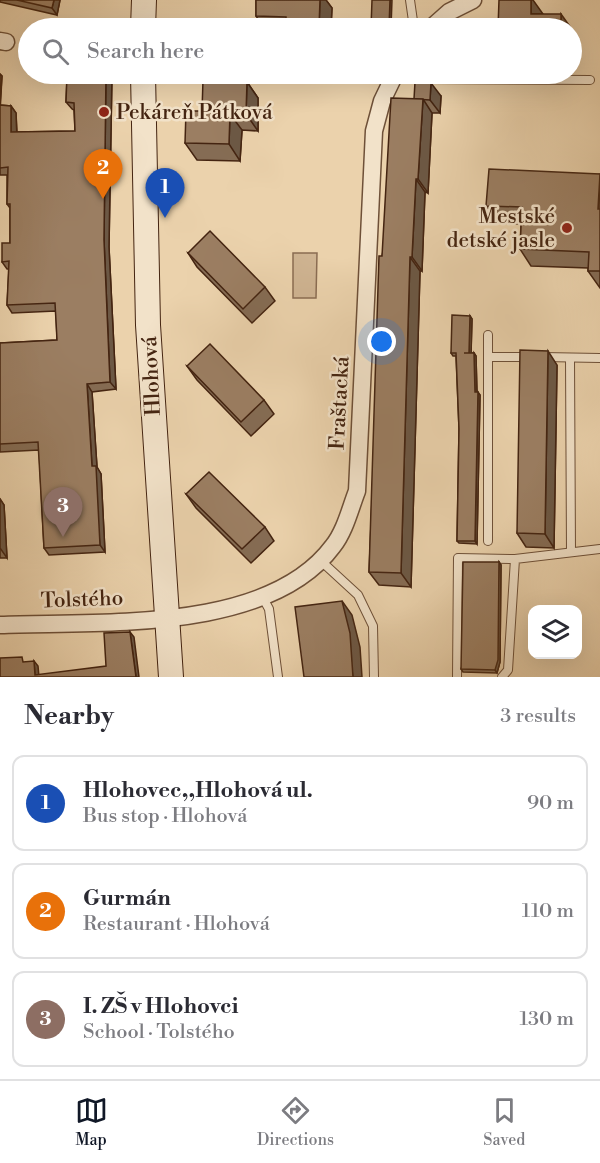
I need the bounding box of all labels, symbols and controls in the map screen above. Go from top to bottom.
search box [18,18,582,84]
icon: search [39,35,72,68]
text: Search here [87,38,204,65]
place label: Pekáreň Pátková [116,100,273,126]
marker: Pekáreň Pátková [97,105,111,119]
pin: 2 [84,150,122,199]
pin: 1 [146,168,184,218]
place label: Mestské detské jasle [447,204,555,254]
marker: Mestské detské jasle [560,221,574,235]
your location [367,327,396,356]
street label: Hlohová [137,335,167,416]
street label: Fraštacká [325,355,355,451]
pin: 3 [44,488,82,537]
street label: Tolstého [40,586,124,614]
map controls [528,605,582,659]
button: layers [528,605,582,659]
text: Nearby [24,700,114,732]
text: 3 results [500,704,576,729]
text: Hlohovec,,Hlohová ul. [83,777,313,804]
text: 1 [41,791,50,816]
text: 90 m [527,791,574,816]
text: Bus stop · Hlohová [83,804,247,829]
text: Gurmán [83,885,171,912]
text: 2 [39,899,52,924]
text: 110 m [522,899,574,924]
text: Restaurant · Hlohová [83,912,270,937]
text: I. ZŠ v Hlohovci [83,993,239,1020]
text: 3 [39,1007,52,1032]
text: 130 m [519,1007,574,1032]
text: School · Tolstého [83,1020,235,1045]
tab: Map [75,1094,108,1150]
tab: Directions [257,1094,334,1150]
tab: Saved [483,1094,525,1150]

